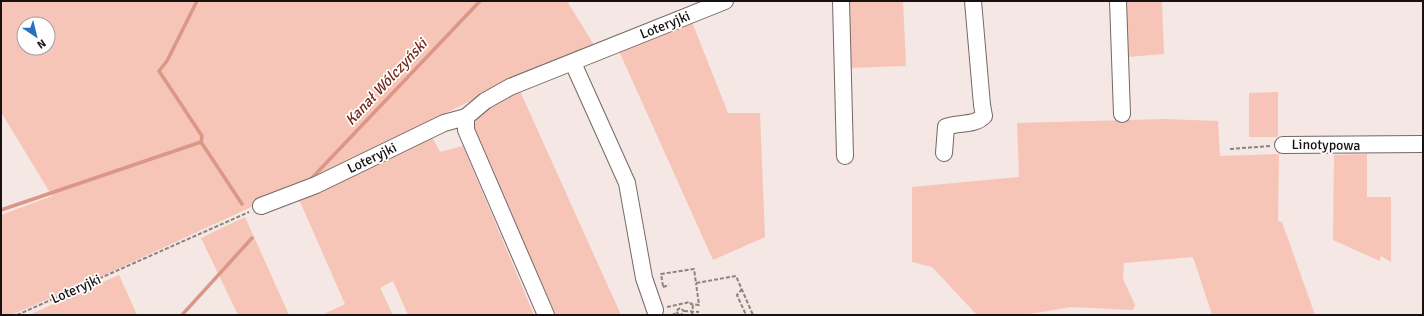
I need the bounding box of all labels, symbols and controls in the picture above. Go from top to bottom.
street label: Loteryjki [637,7,693,43]
north arrow [16,16,56,56]
water label: Kanał Wólczyński [341,34,432,129]
text: N [35,36,48,51]
street label: Linotypowa [1291,136,1361,154]
street label: Loteryjki [345,139,399,177]
street label: Loteryjki [48,271,104,307]

